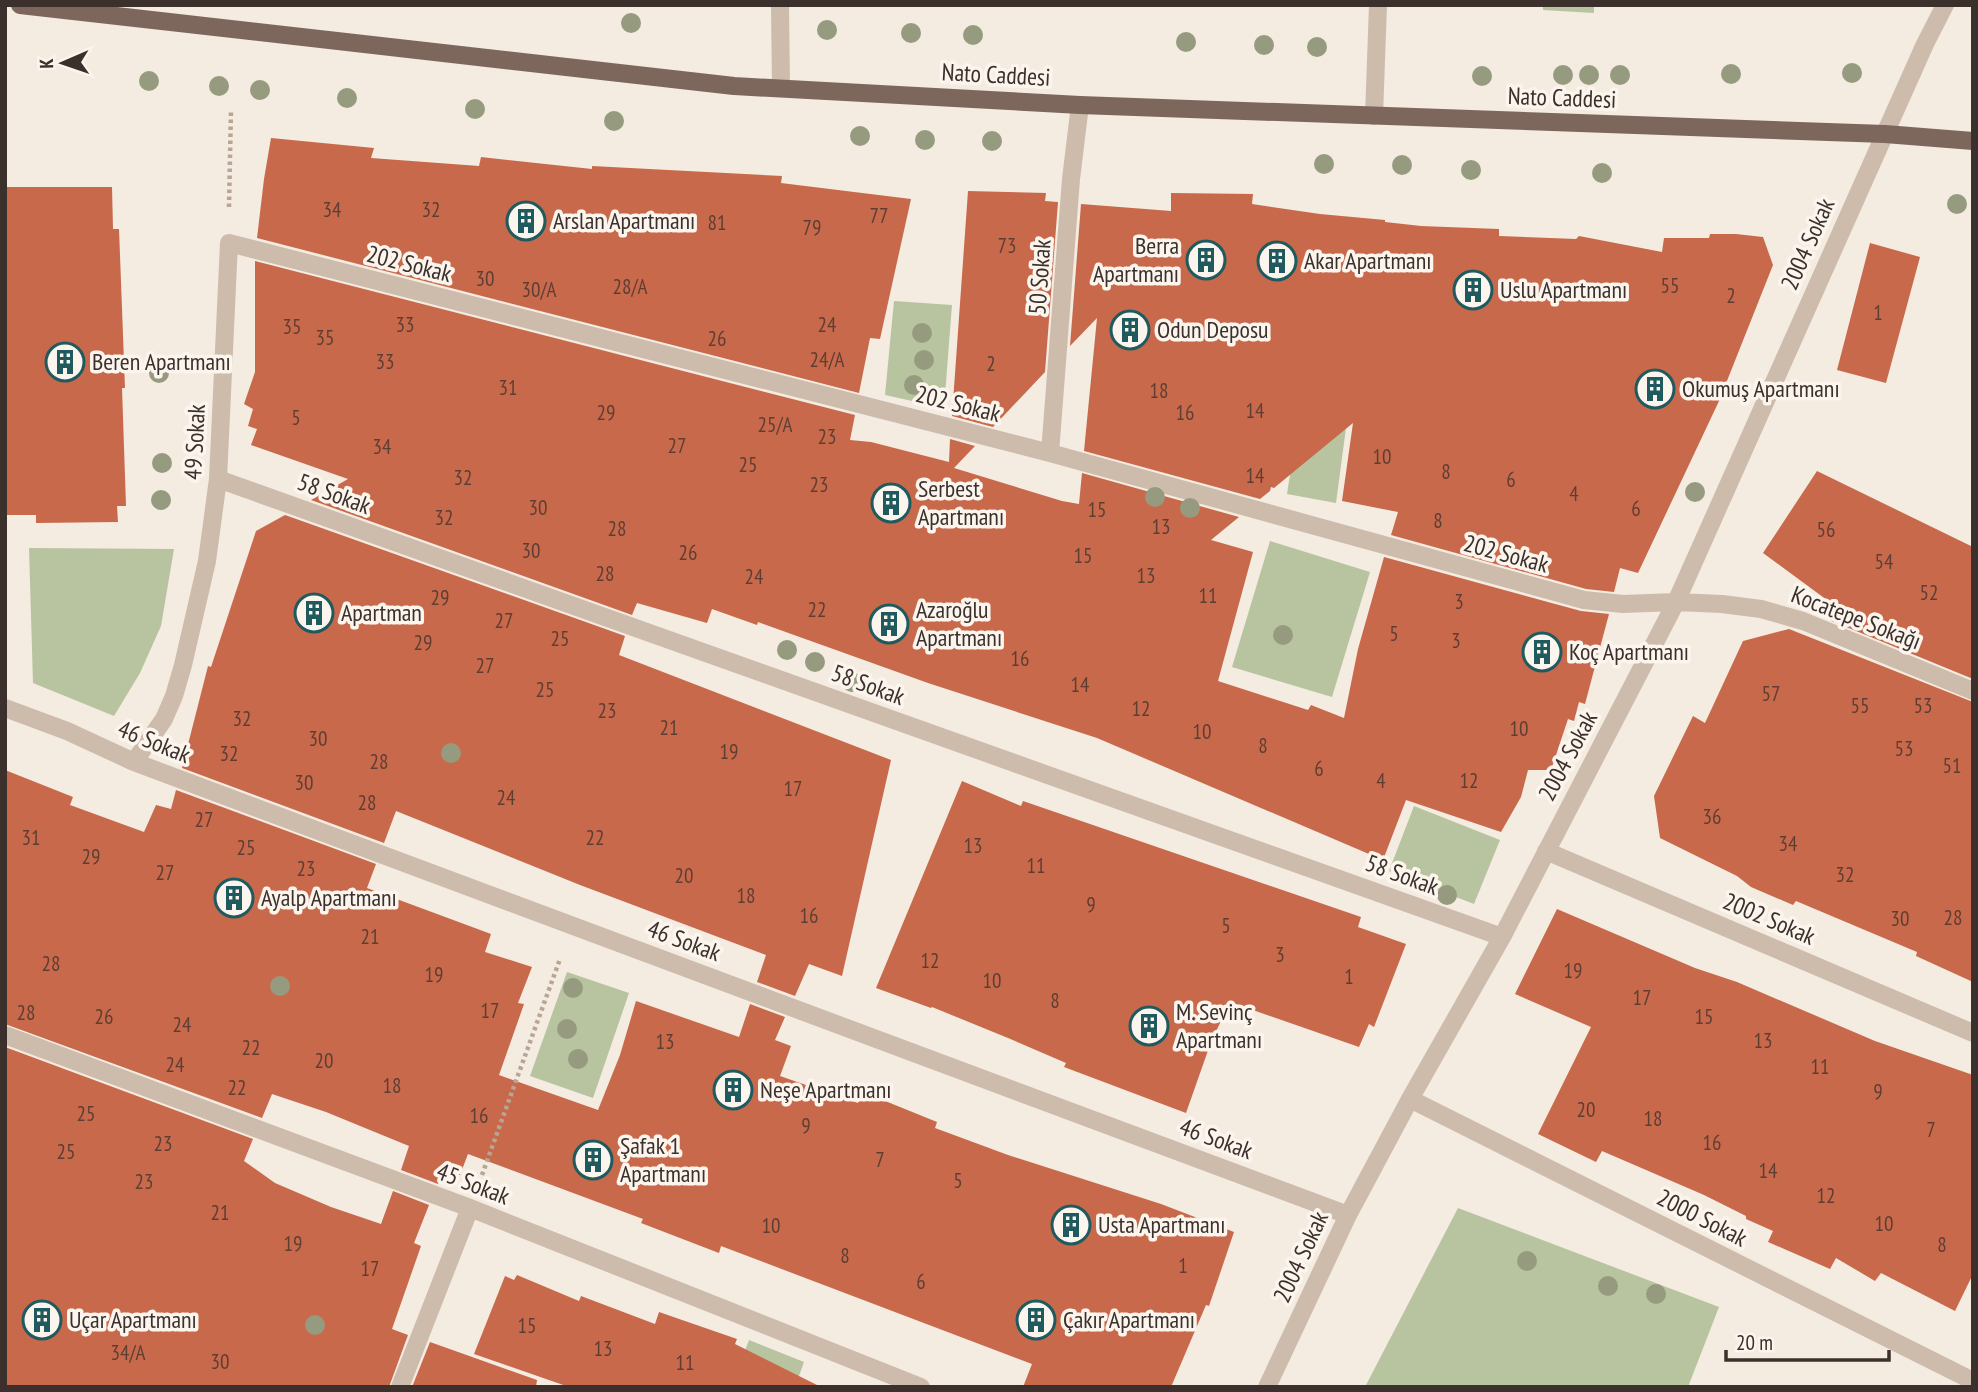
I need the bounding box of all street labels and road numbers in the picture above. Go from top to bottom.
street label: Nato Caddesi [941,56,1051,93]
street label: Nato Caddesi [1507,80,1617,115]
street label: 2004 Sokak [1774,192,1842,294]
street label: 202 Sokak [363,238,455,289]
street label: 50 Sokak [1021,238,1058,316]
street label: 202 Sokak [912,378,1004,429]
street label: 49 Sokak [177,403,212,481]
street label: 58 Sokak [293,466,376,521]
street label: 202 Sokak [1460,527,1553,580]
street label: Kocatepe Sokağı [1787,579,1925,656]
street label: 58 Sokak [827,657,910,712]
street label: 2004 Sokak [1531,705,1604,806]
street label: 46 Sokak [113,713,196,770]
street label: 58 Sokak [1361,847,1444,902]
street label: 2002 Sokak [1718,885,1821,952]
street label: 46 Sokak [643,913,726,968]
street label: 46 Sokak [1175,1111,1258,1166]
street label: 45 Sokak [432,1156,515,1212]
street label: 2000 Sokak [1652,1182,1753,1254]
street label: 2004 Sokak [1266,1206,1335,1307]

